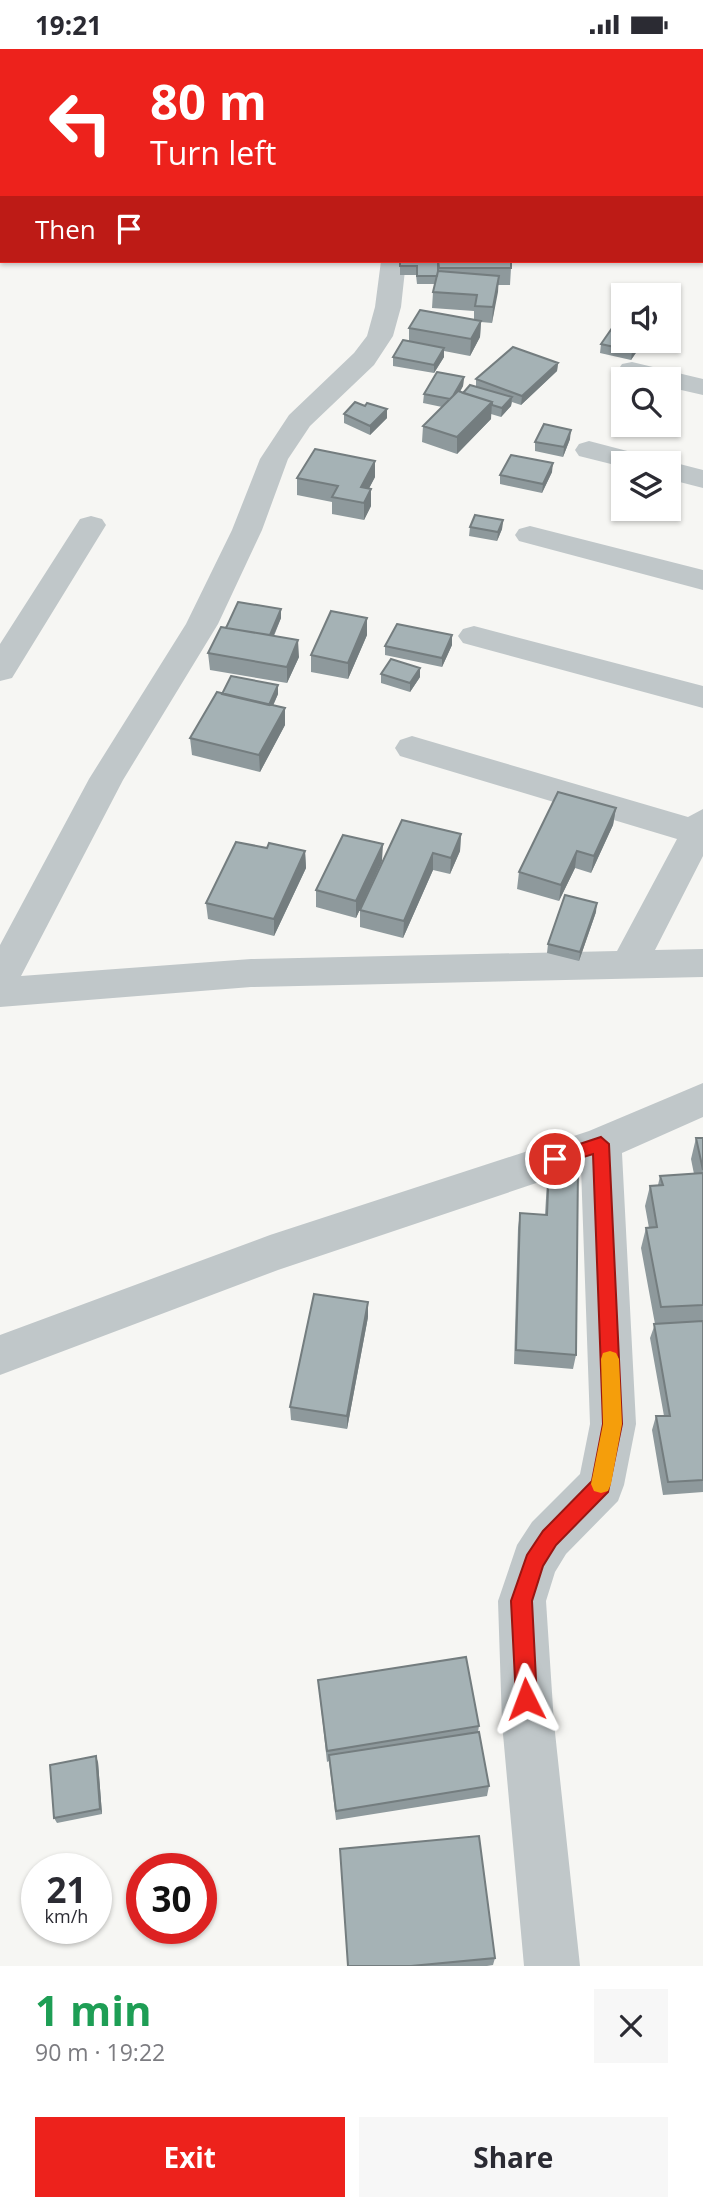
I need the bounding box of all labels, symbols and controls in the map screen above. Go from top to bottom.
text: 19:21 [35,7,102,43]
text: 80 m [150,68,267,134]
icon: left [35,77,126,168]
text: Turn left [150,131,276,174]
icon: arrive [110,210,148,248]
text: Then [35,211,96,247]
map controls [611,283,681,521]
button: sound [611,283,681,353]
button: search [611,367,681,437]
button: layers [611,451,681,521]
pin [525,1129,585,1189]
icon: arrive [536,1140,574,1178]
position arrow [489,1662,563,1736]
speed limit sign: 30 [126,1853,217,1944]
text: 21 [46,1866,87,1913]
text: km/h [45,1904,88,1928]
text: 1 min [35,1981,152,2038]
button: close [594,1989,668,2063]
text: 90 m · 19:22 [35,2036,165,2068]
button: Exit [35,2117,345,2197]
button: Share [359,2117,668,2197]

